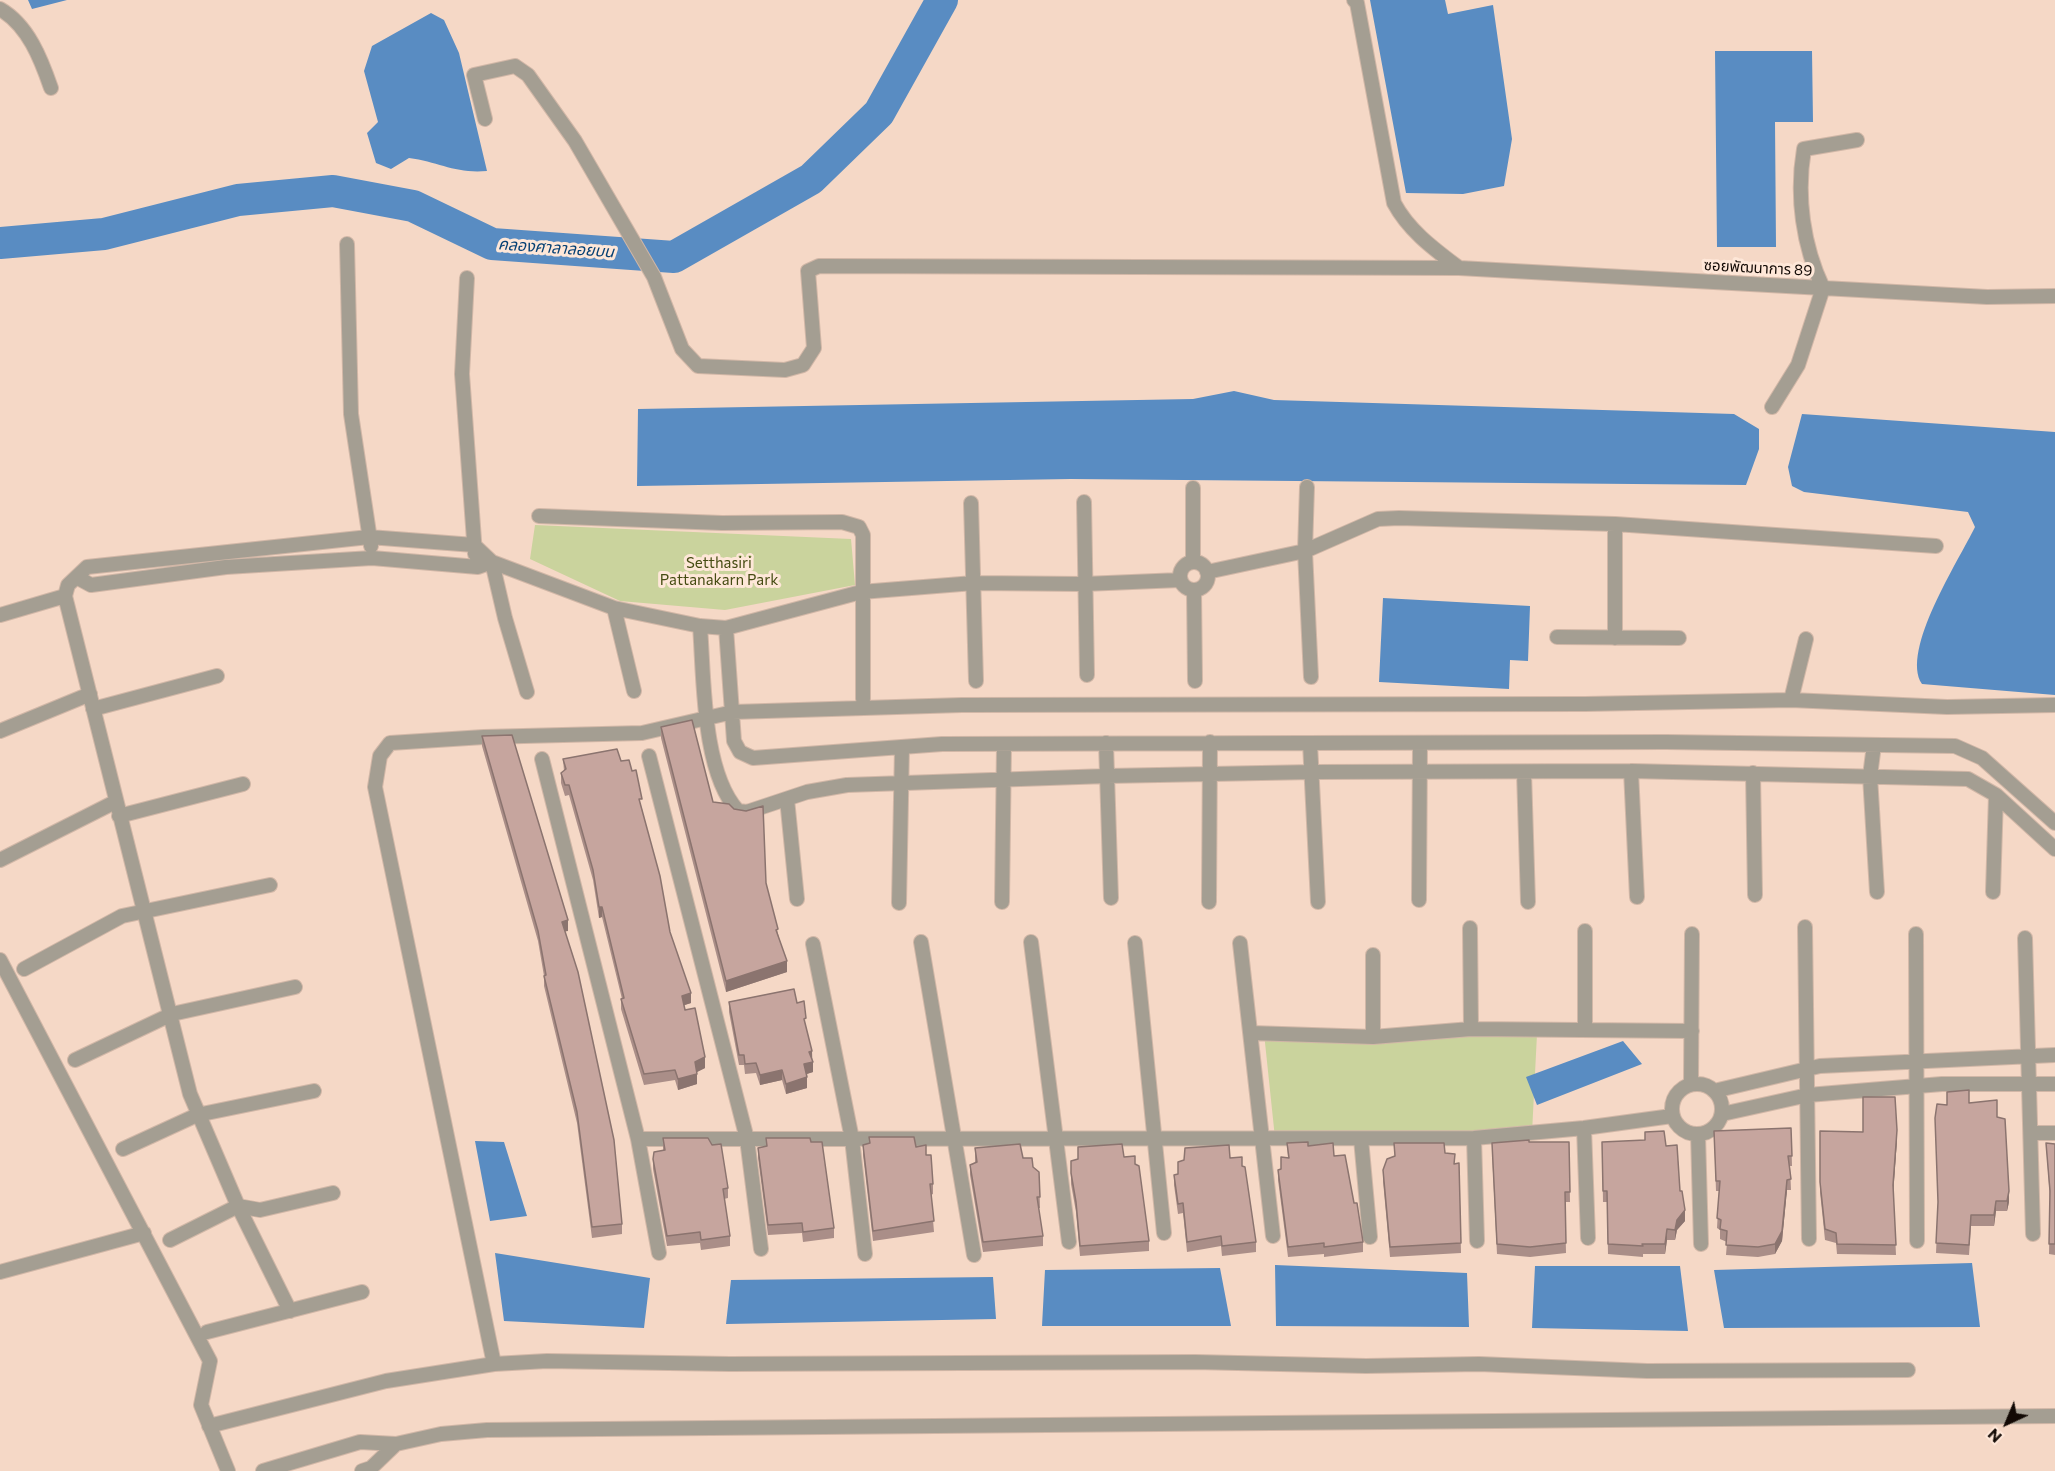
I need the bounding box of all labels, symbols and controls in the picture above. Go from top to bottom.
water label: คลองศาลาลอยบน [497,234,615,262]
street label: ซอยพัฒนาการ 89 [1703,256,1813,280]
park label: Setthasiri Pattanakarn Park [660,554,778,589]
north arrow [1977,1393,2037,1453]
text: N [1983,1425,2005,1447]

